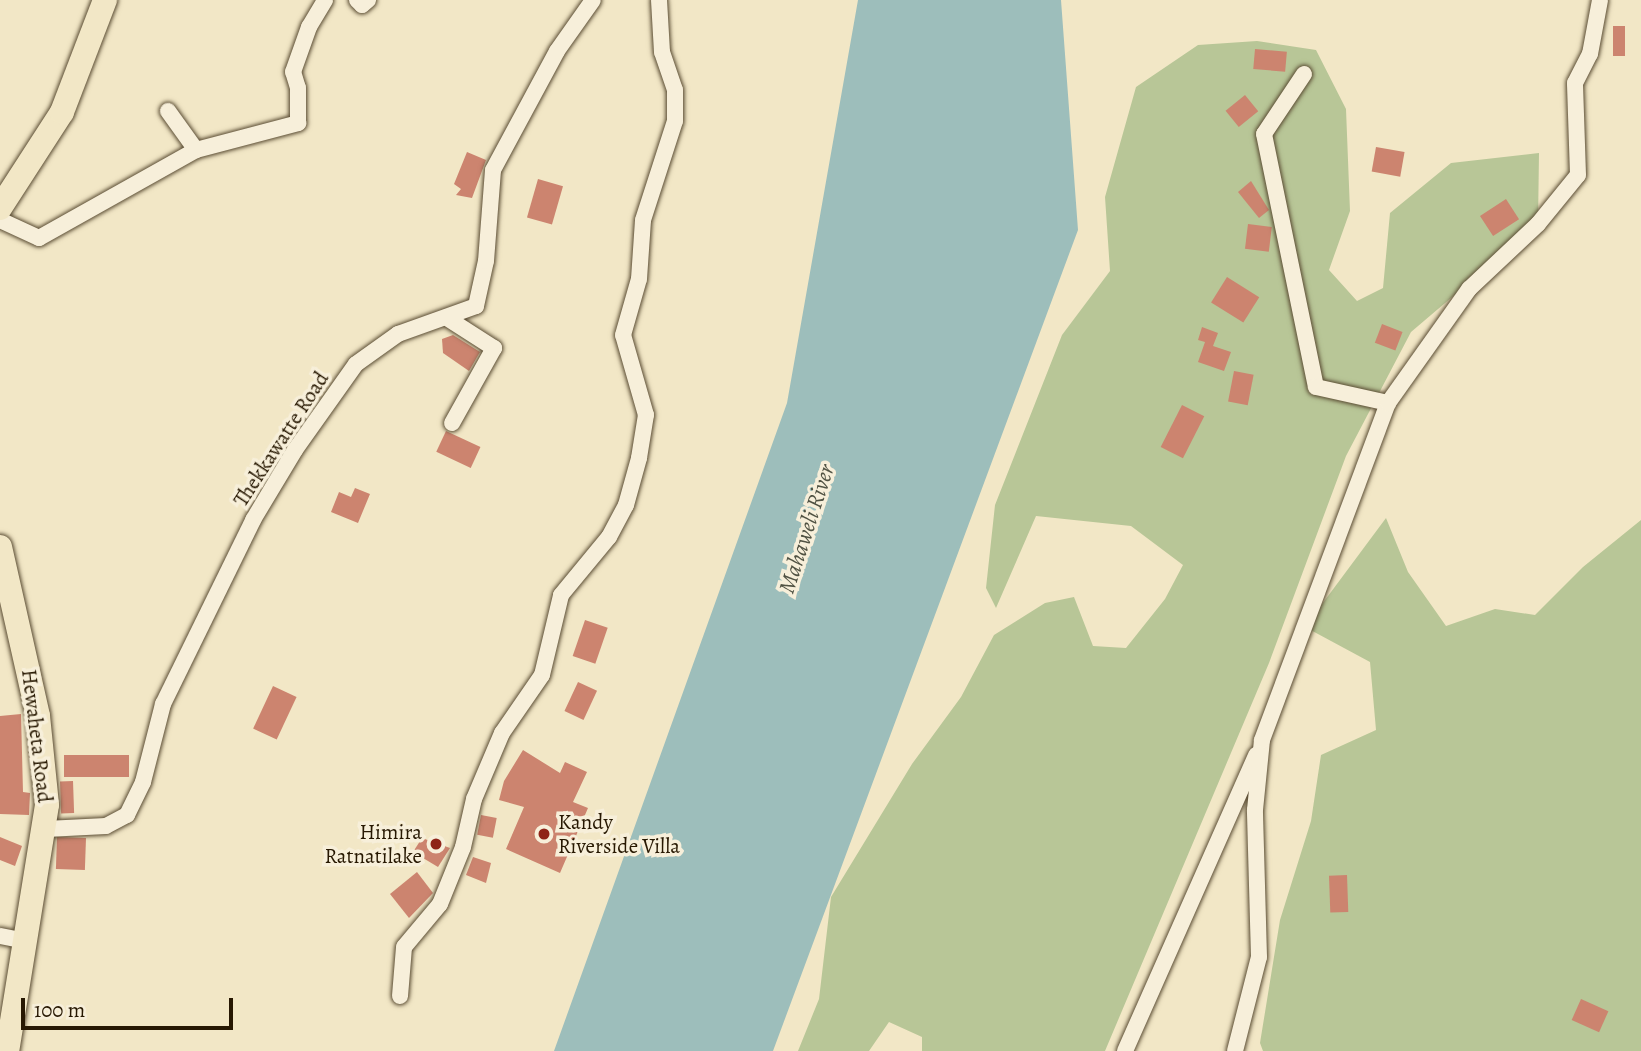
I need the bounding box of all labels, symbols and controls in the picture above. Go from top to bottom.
street label: Thekkawatte Road [228,367,334,511]
water label: Mahaweli River [773,461,841,597]
street label: Hewaheta Road [16,668,58,804]
place label: Kandy Riverside Villa [558,809,680,859]
place label: Himira Ratnatilake [324,819,422,869]
marker: Kandy Riverside Villa [536,826,552,842]
marker: Himira Ratnatilake [428,836,444,852]
scale bar [24,984,236,1028]
text: 100 m [34,996,85,1024]

